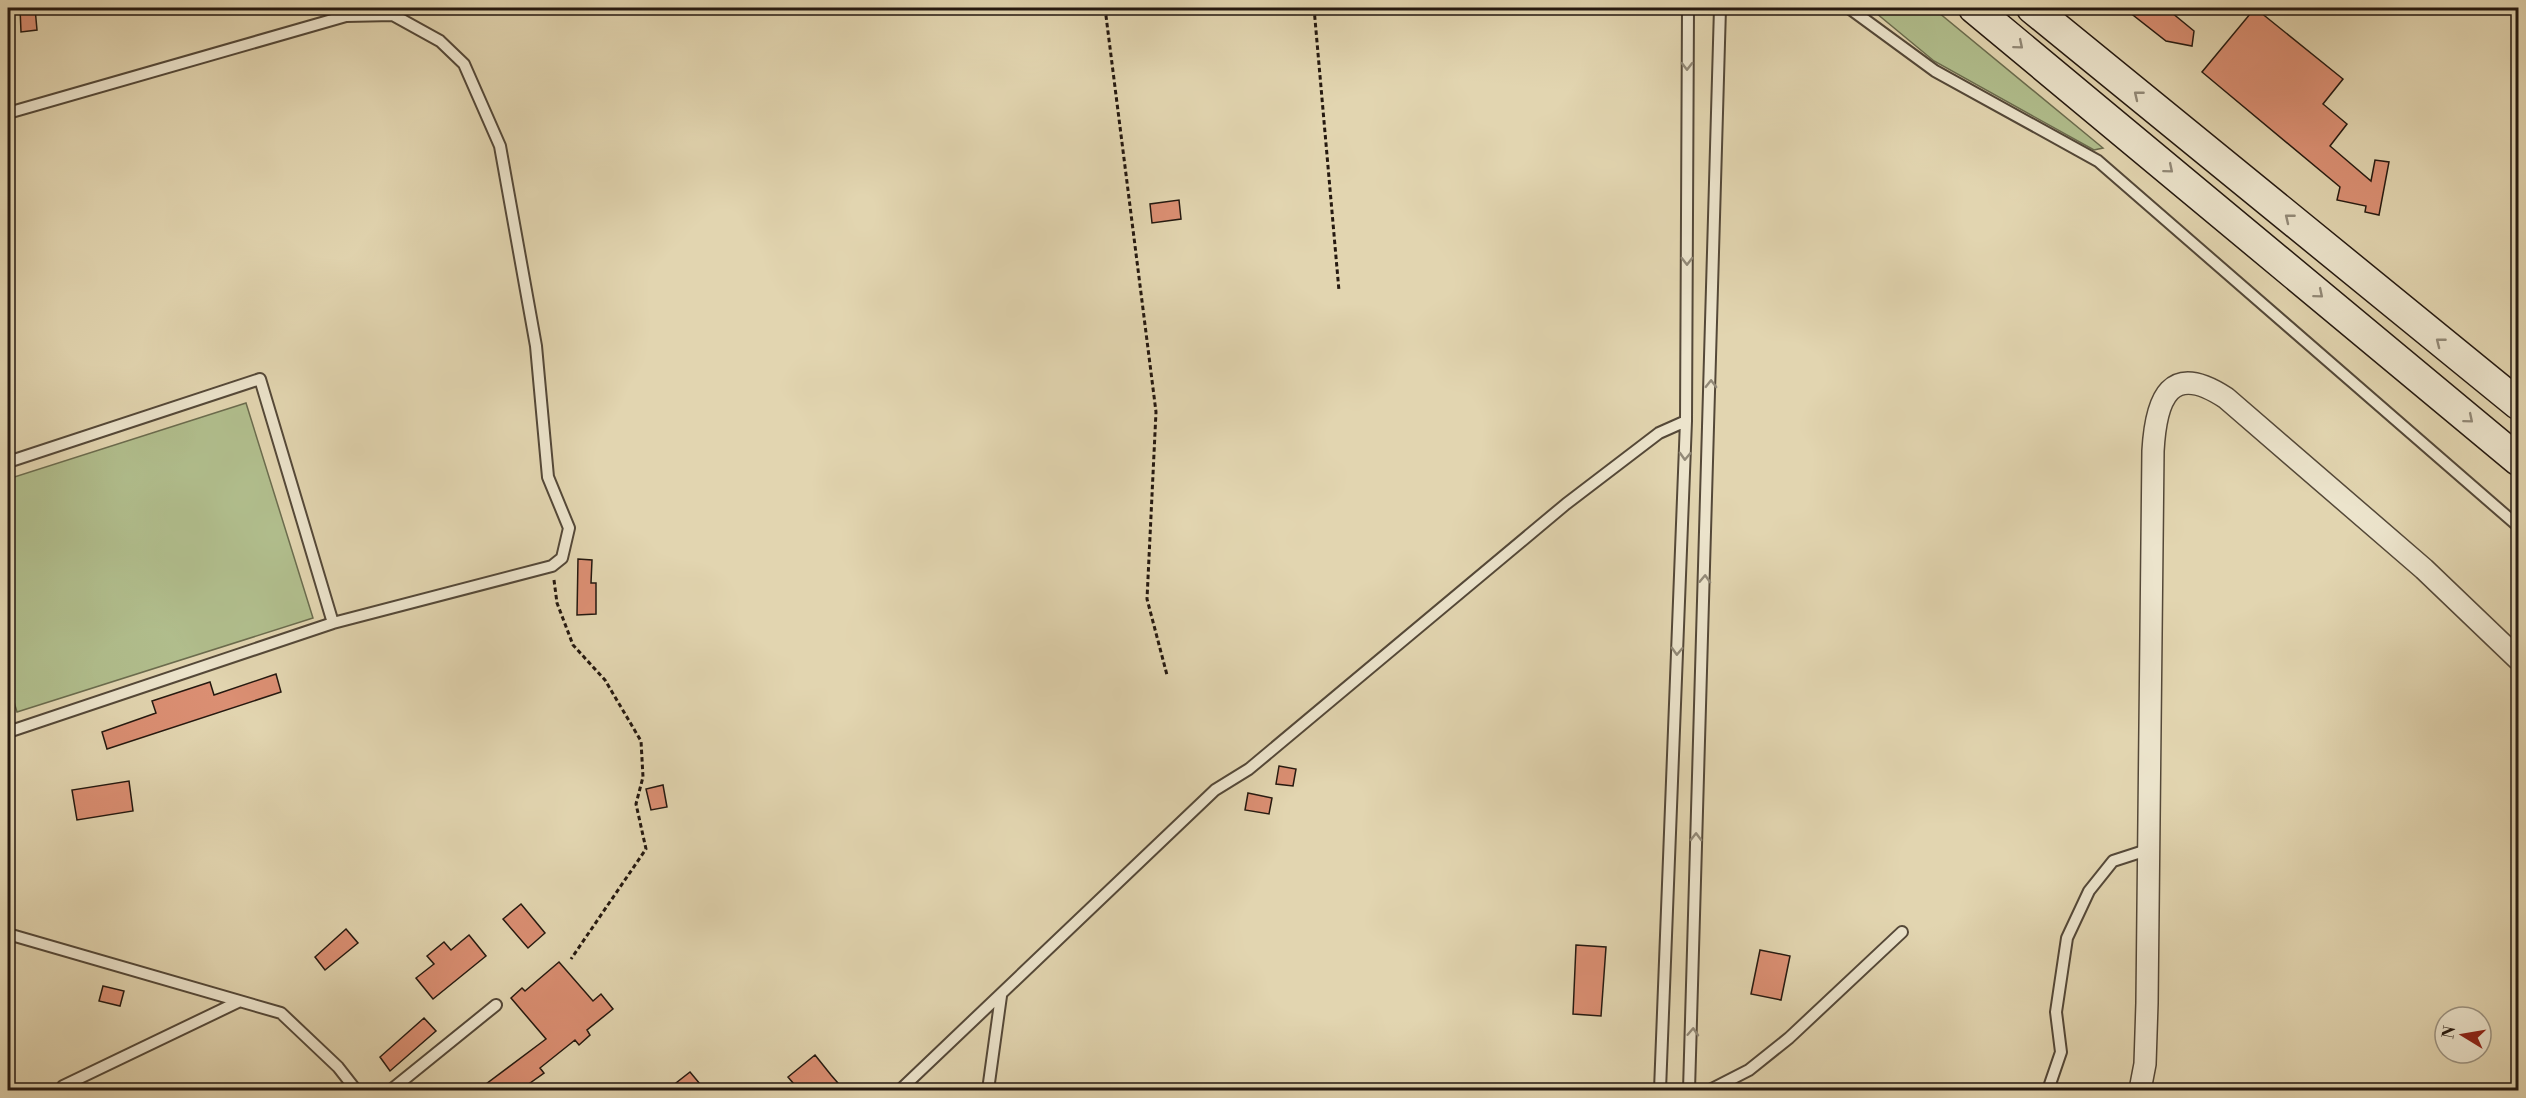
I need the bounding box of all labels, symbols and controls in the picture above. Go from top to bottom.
one-way arrow [2012,38,2023,49]
one-way arrow [1681,61,1693,70]
one-way arrow [2134,91,2145,102]
one-way arrow [2162,162,2173,173]
one-way arrow [2285,215,2296,226]
one-way arrow [1681,256,1693,265]
one-way arrow [2312,287,2323,298]
one-way arrow [2436,338,2447,349]
one-way arrow [1705,380,1718,389]
one-way arrow [2462,411,2473,422]
one-way arrow [1678,451,1691,460]
one-way arrow [1698,575,1711,584]
one-way arrow [1671,646,1683,655]
one-way arrow [1690,833,1702,842]
north arrow [2433,1005,2493,1065]
text: N [2438,1024,2460,1040]
one-way arrow [1686,1028,1699,1037]

